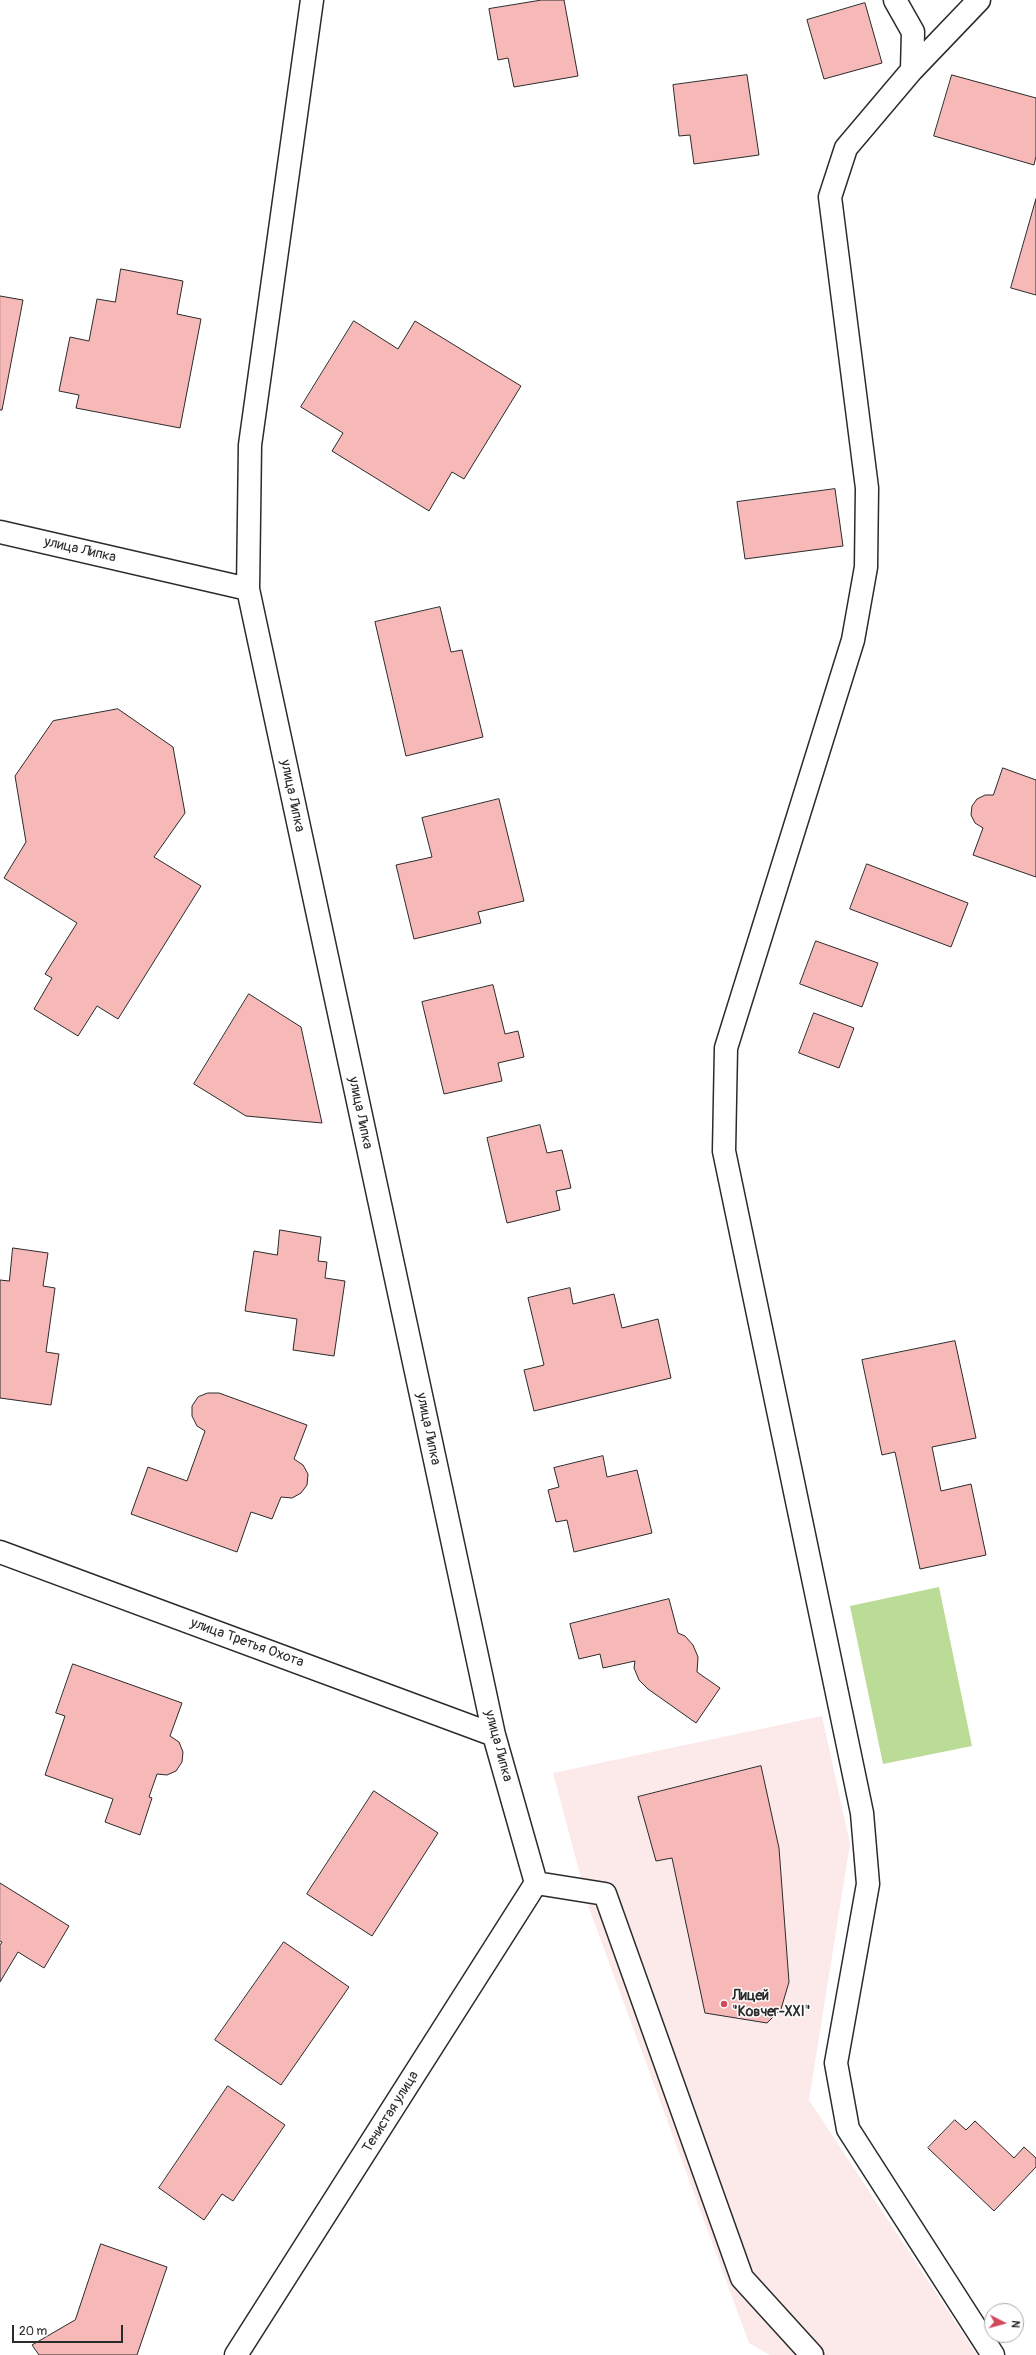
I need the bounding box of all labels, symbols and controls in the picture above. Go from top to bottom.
street label: улица Липка [42,534,118,566]
street label: улица Липка [276,758,308,834]
street label: улица Липка [344,1075,376,1151]
street label: улица Липка [412,1391,444,1467]
street label: улица Третья Охота [188,1615,306,1671]
street label: улица Липка [480,1708,516,1784]
place label: Лицей "Ковчег-XXI" [732,1988,810,2020]
marker: Лицей "Ковчег-XXI" [719,1999,729,2009]
street label: Тенистая улица [359,2068,423,2156]
north arrow [984,2303,1024,2343]
scale bar [14,2317,125,2343]
text: N [1009,2320,1022,2329]
text: 20 m [19,2324,47,2339]

